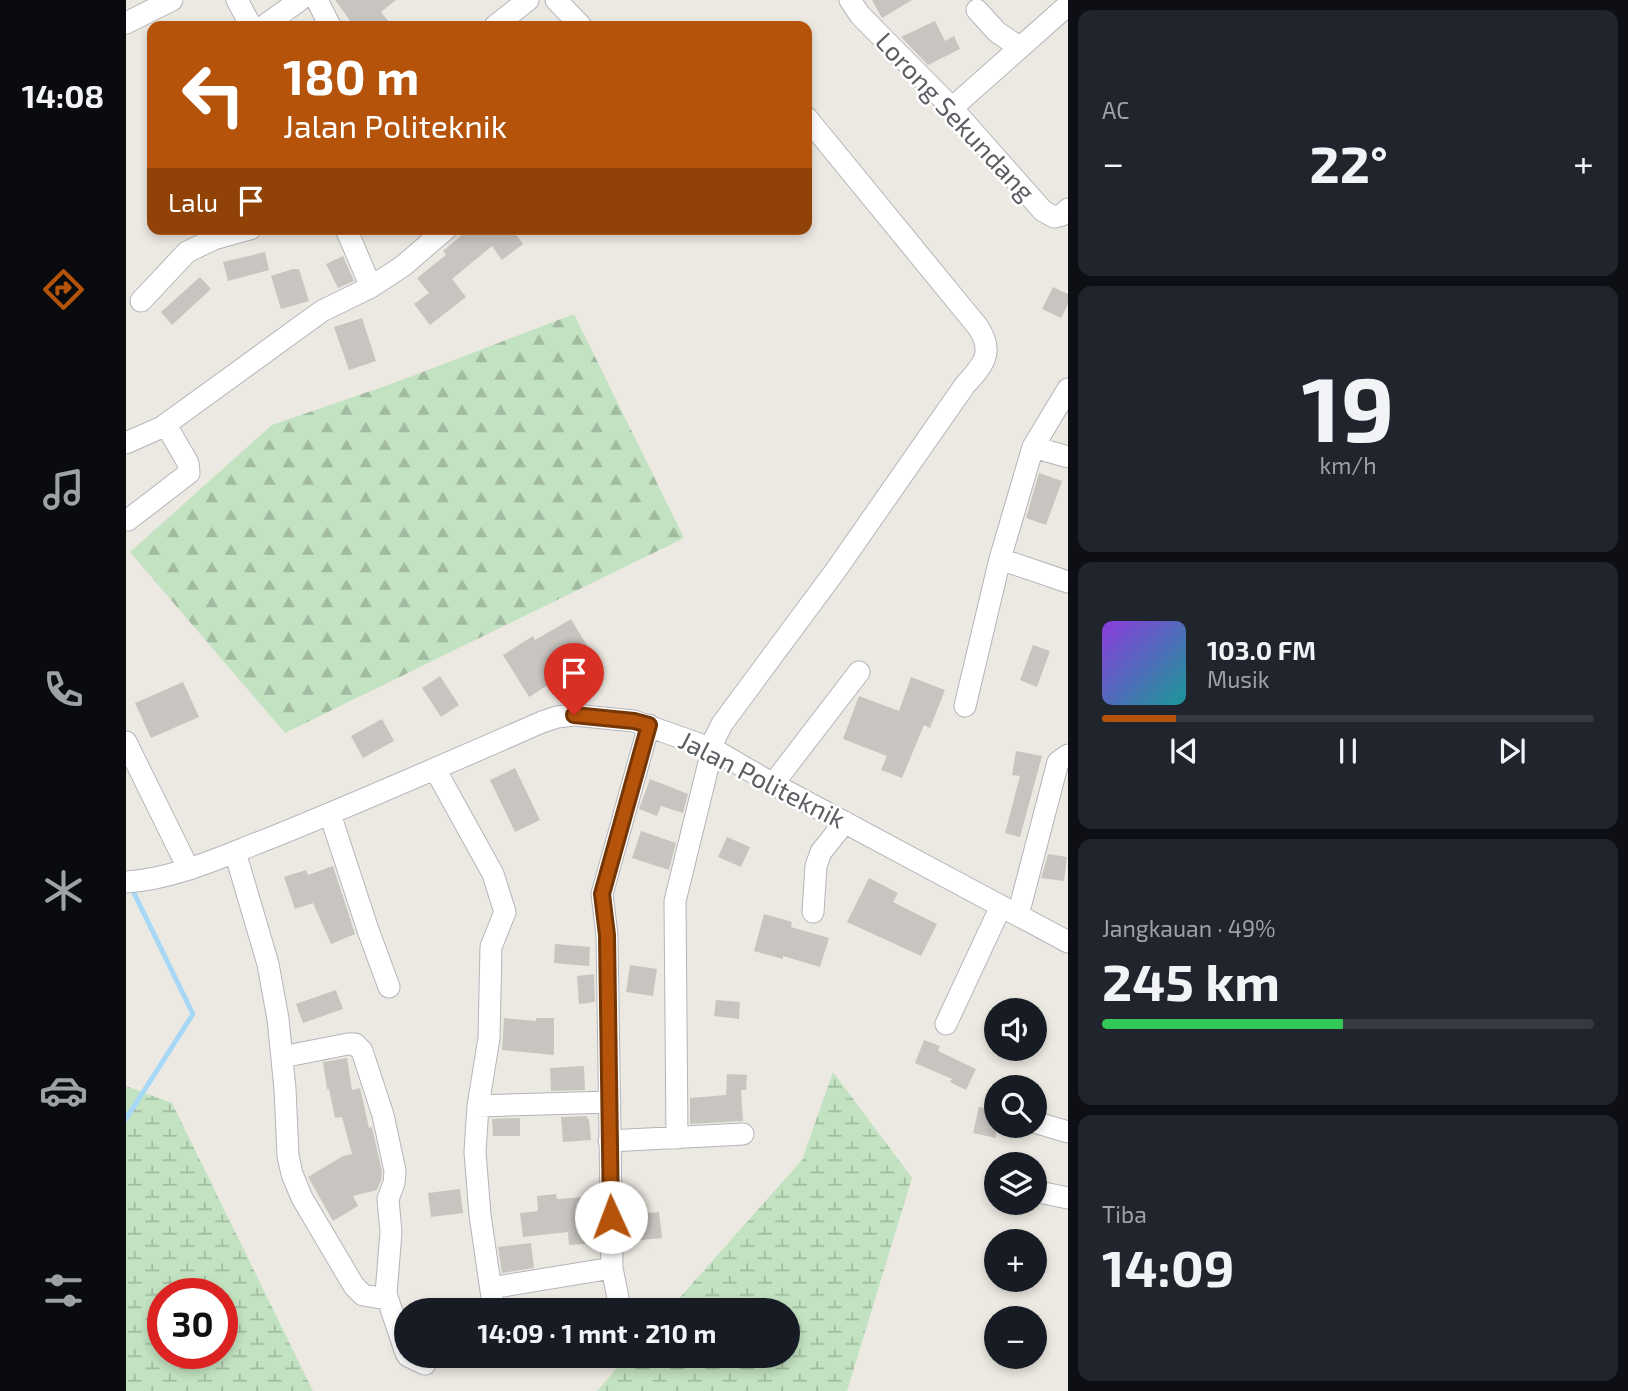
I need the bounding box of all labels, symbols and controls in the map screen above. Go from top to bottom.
street label: Lorong Sekundang [870,25,1042,207]
text: 180 m [283,46,419,105]
icon: left [168,49,259,140]
text: 14:08 [22,76,104,114]
text: AC [1102,96,1129,124]
text: Jalan Politeknik [283,106,507,144]
text: 22° [1309,131,1388,193]
text: − [1102,139,1124,185]
text: + [1573,139,1594,185]
icon: arrive [232,182,270,220]
text: Lalu [168,186,218,217]
icon: directions [39,265,88,314]
text: 19 [1301,351,1395,460]
text: km/h [1319,451,1377,479]
icon: music [39,465,88,514]
text: 103.0 FM [1207,634,1316,665]
pin [544,643,604,715]
icon: arrive [555,654,593,692]
icon: phone [39,665,88,714]
text: Musik [1207,665,1269,693]
street label: Jalan Politeknik [675,724,851,834]
icon: previous [1165,732,1203,770]
icon: pause [1329,732,1367,770]
icon: next [1493,732,1531,770]
icon: climate [39,866,88,915]
text: Jangkauan · 49% [1102,914,1276,942]
text: 245 km [1102,949,1280,1011]
map controls [984,998,1047,1369]
button: sound [984,998,1047,1061]
icon: car [39,1066,88,1115]
button: search [984,1075,1047,1138]
button: layers [984,1152,1047,1215]
position arrow [574,1180,648,1254]
text: Tiba [1102,1200,1147,1228]
button: + [984,1229,1047,1292]
text: 14:09 [1102,1235,1234,1297]
icon: filters [39,1266,88,1315]
speed limit sign: 30 [147,1278,238,1369]
button: − [984,1306,1047,1369]
text: 14:09 · 1 mnt · 210 m [477,1317,717,1348]

